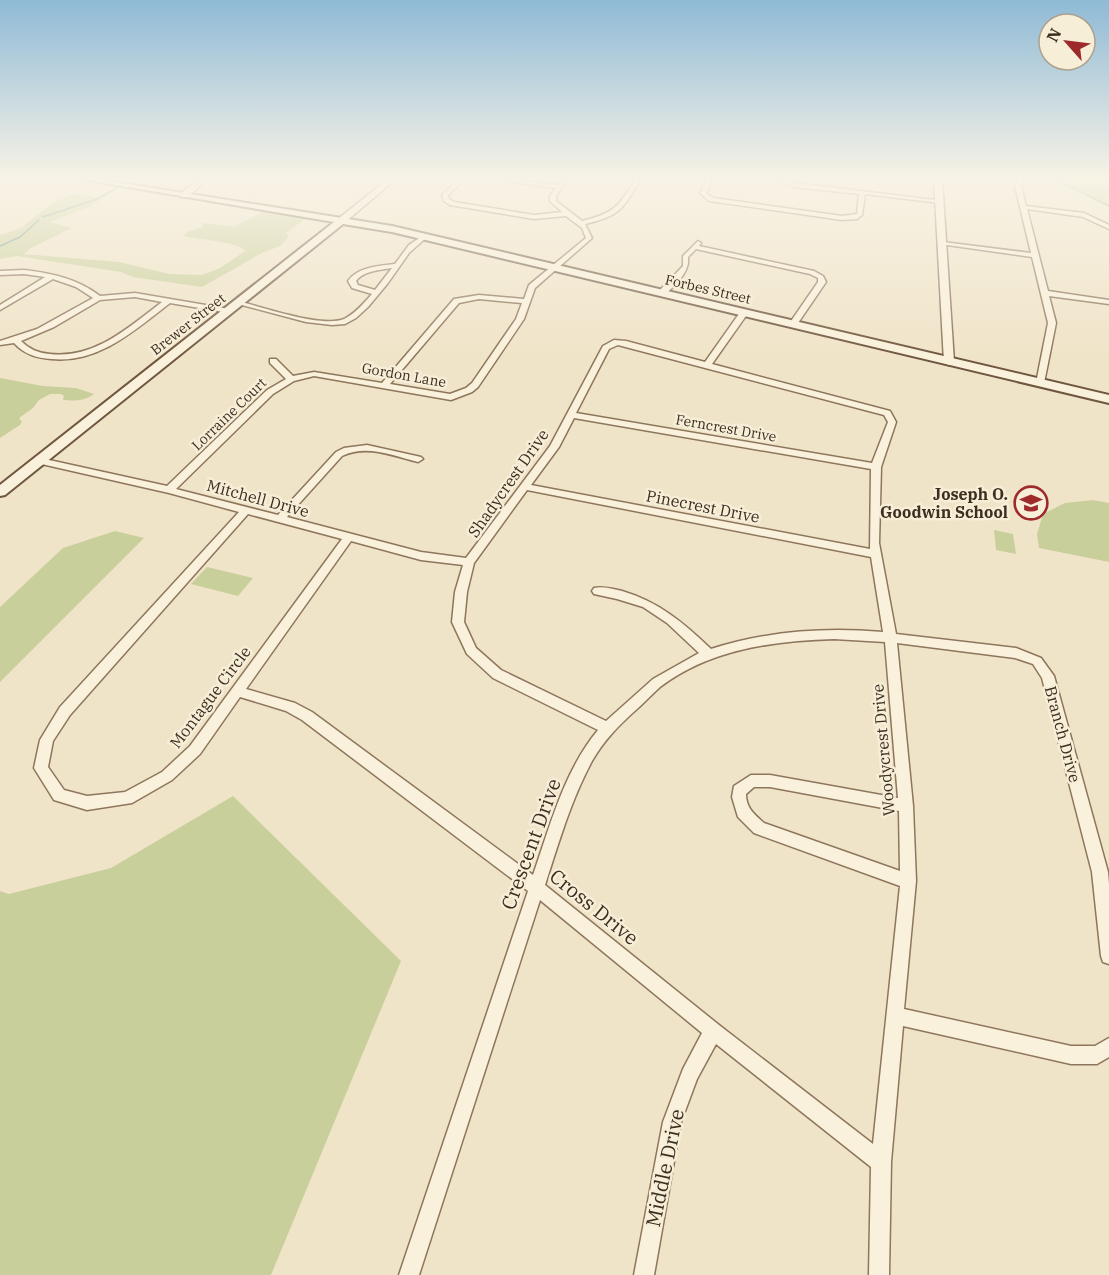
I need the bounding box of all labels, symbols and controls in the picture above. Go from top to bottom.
north arrow [1037,12,1097,72]
text: N [1042,25,1066,45]
street label: Forbes Street [663,270,753,308]
street label: Brewer Street [147,289,229,359]
street label: Gordon Lane [360,359,448,391]
street label: Lorraine Court [188,374,270,454]
street label: Ferncrest Drive [674,410,778,446]
street label: Shadycrest Drive [463,425,553,541]
street label: Mitchell Drive [205,475,311,521]
place label: Joseph O. Goodwin School [880,484,1008,522]
street label: Pinecrest Drive [645,485,761,527]
school or university icon: Joseph O. Goodwin School [1013,485,1049,521]
street label: Montague Circle [165,642,255,752]
street label: Woodycrest Drive [867,683,899,817]
street label: Branch Drive [1041,684,1085,784]
street label: Crescent Drive [494,774,567,913]
street label: Cross Drive [544,862,645,951]
street label: Middle Drive [639,1106,690,1229]

